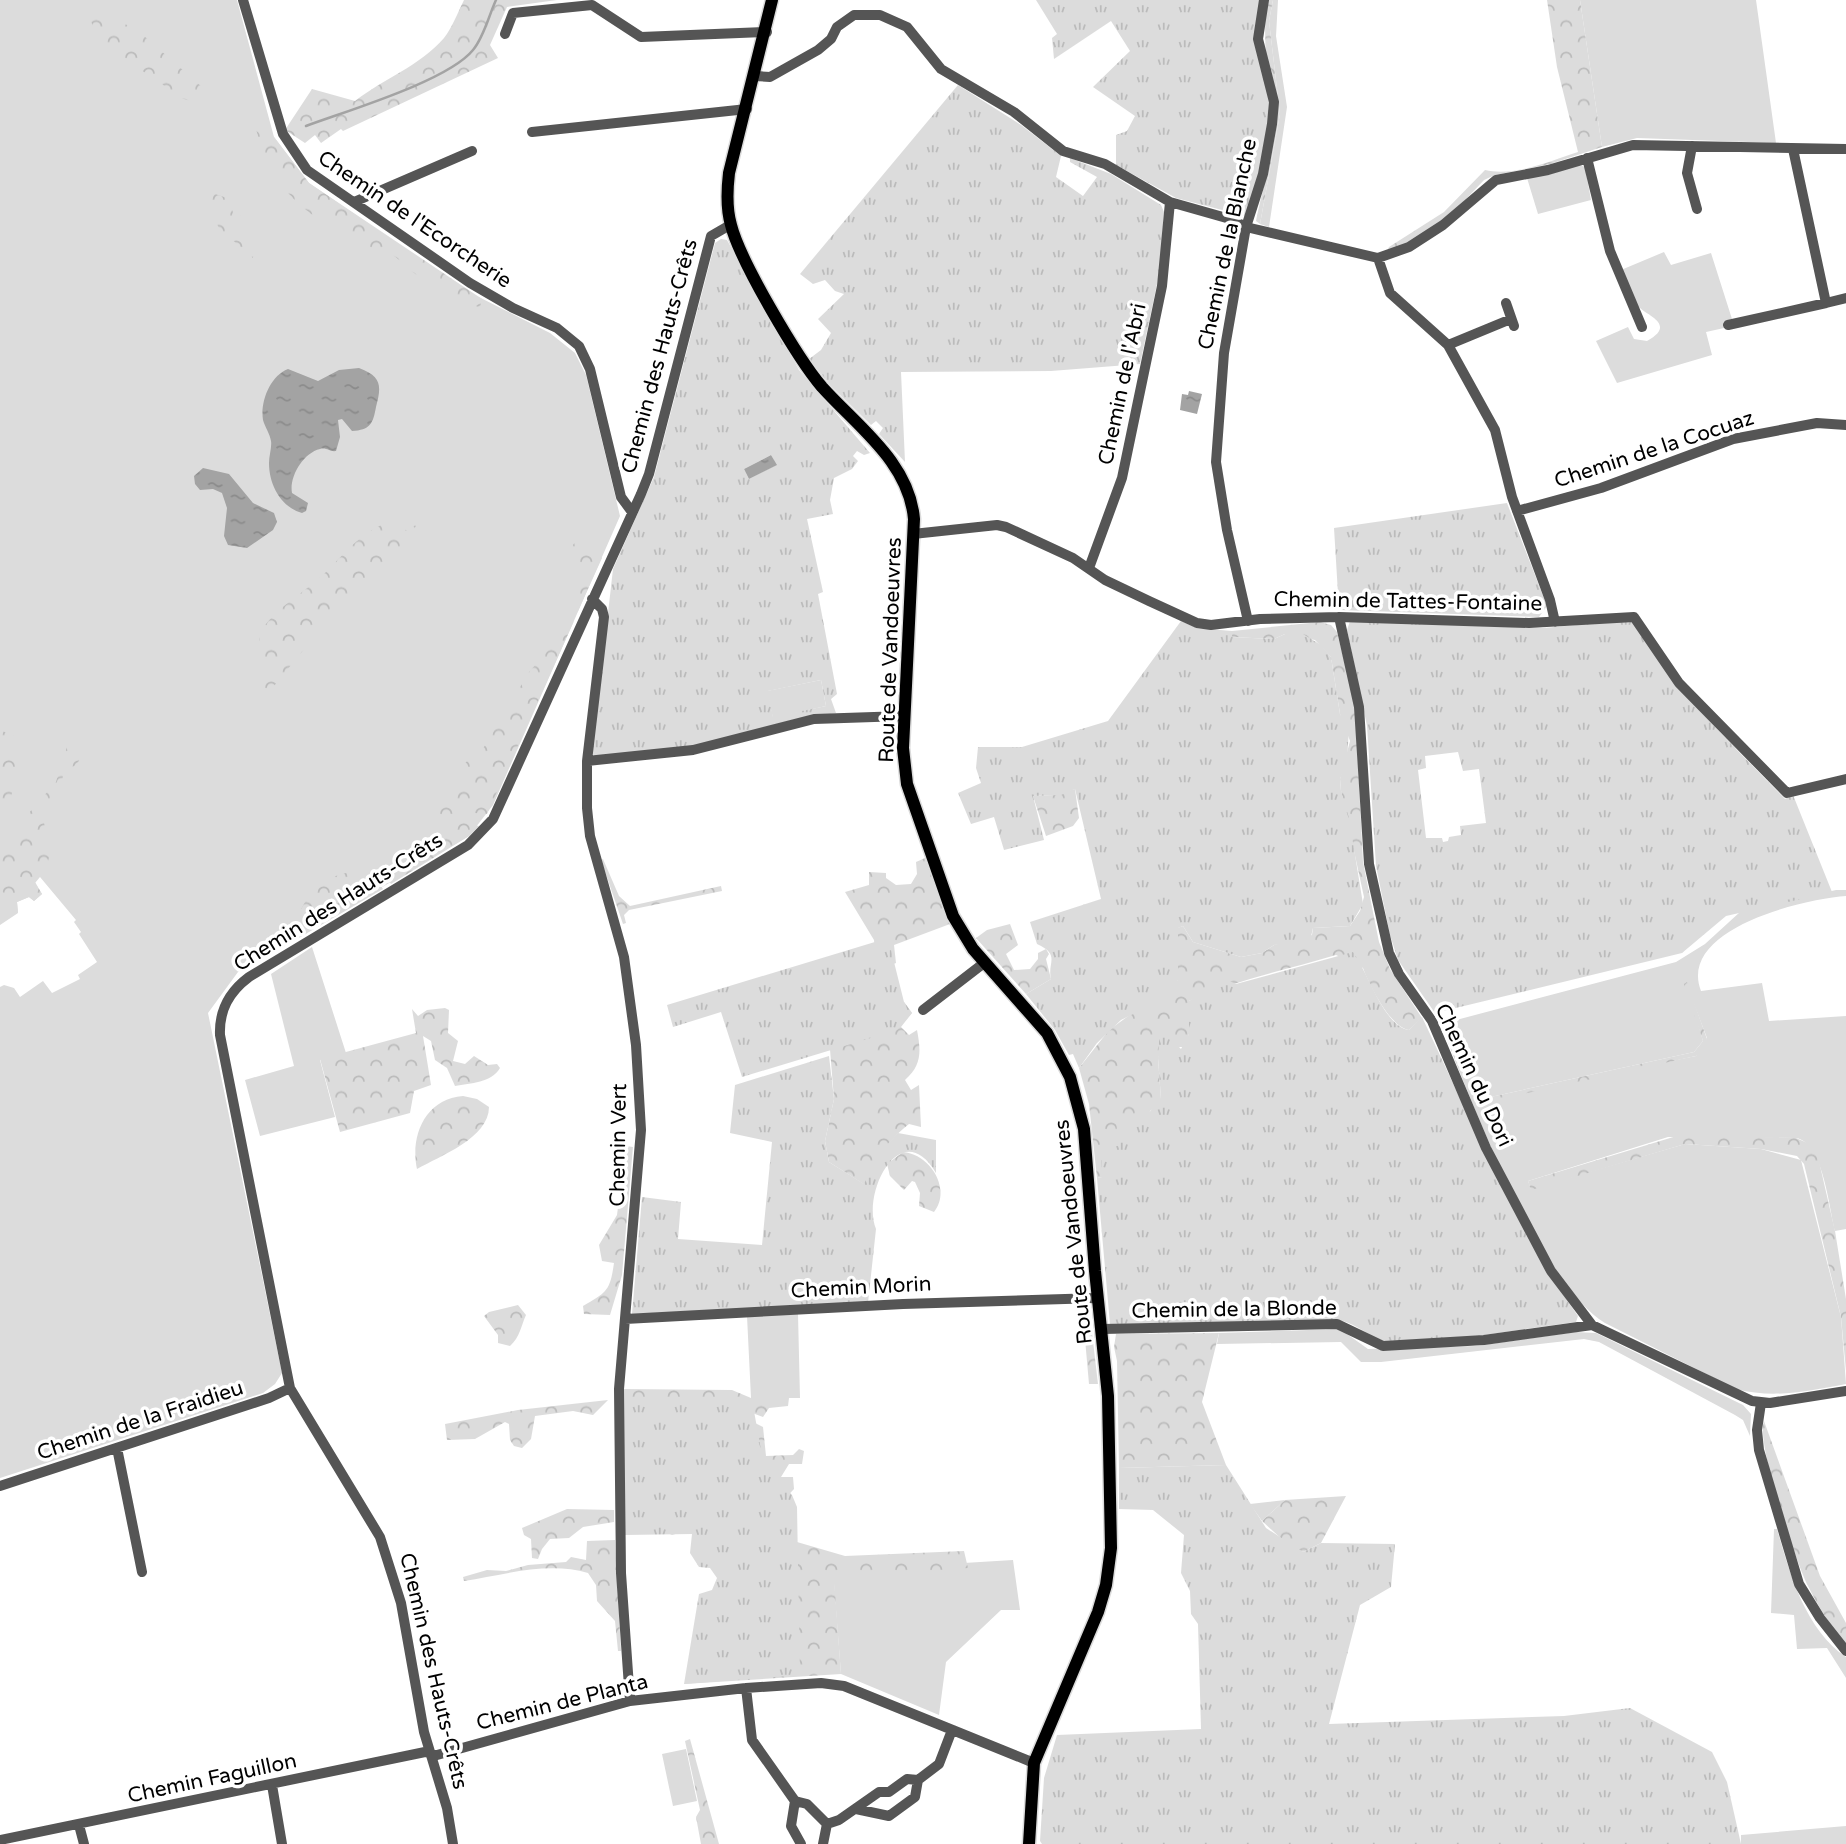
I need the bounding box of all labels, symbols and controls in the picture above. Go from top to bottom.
street label: Chemin de la Blanche [1193,136,1262,352]
street label: Chemin de l'Ecorcherie [313,145,516,294]
street label: Chemin des Hauts-Crêts [616,236,703,476]
street label: Chemin de l'Abri [1093,301,1152,467]
street label: Chemin de la Cocuaz [1551,405,1757,494]
street label: Route de Vandoeuvres [874,537,907,763]
street label: Chemin de Tattes-Fontaine [1273,587,1543,616]
street label: Chemin des Hauts-Crêts [229,828,447,977]
street label: Chemin du Dori [1429,1000,1518,1151]
street label: Chemin Vert [605,1083,632,1207]
street label: Route de Vandoeuvres [1049,1118,1098,1346]
street label: Chemin Morin [790,1271,932,1304]
street label: Chemin de la Blonde [1131,1295,1337,1324]
street label: Chemin de la Fraidieu [34,1375,247,1466]
street label: Chemin des Hauts-Crêts [394,1550,473,1792]
street label: Chemin de Planta [474,1669,651,1736]
street label: Chemin Faguillon [125,1748,299,1809]

